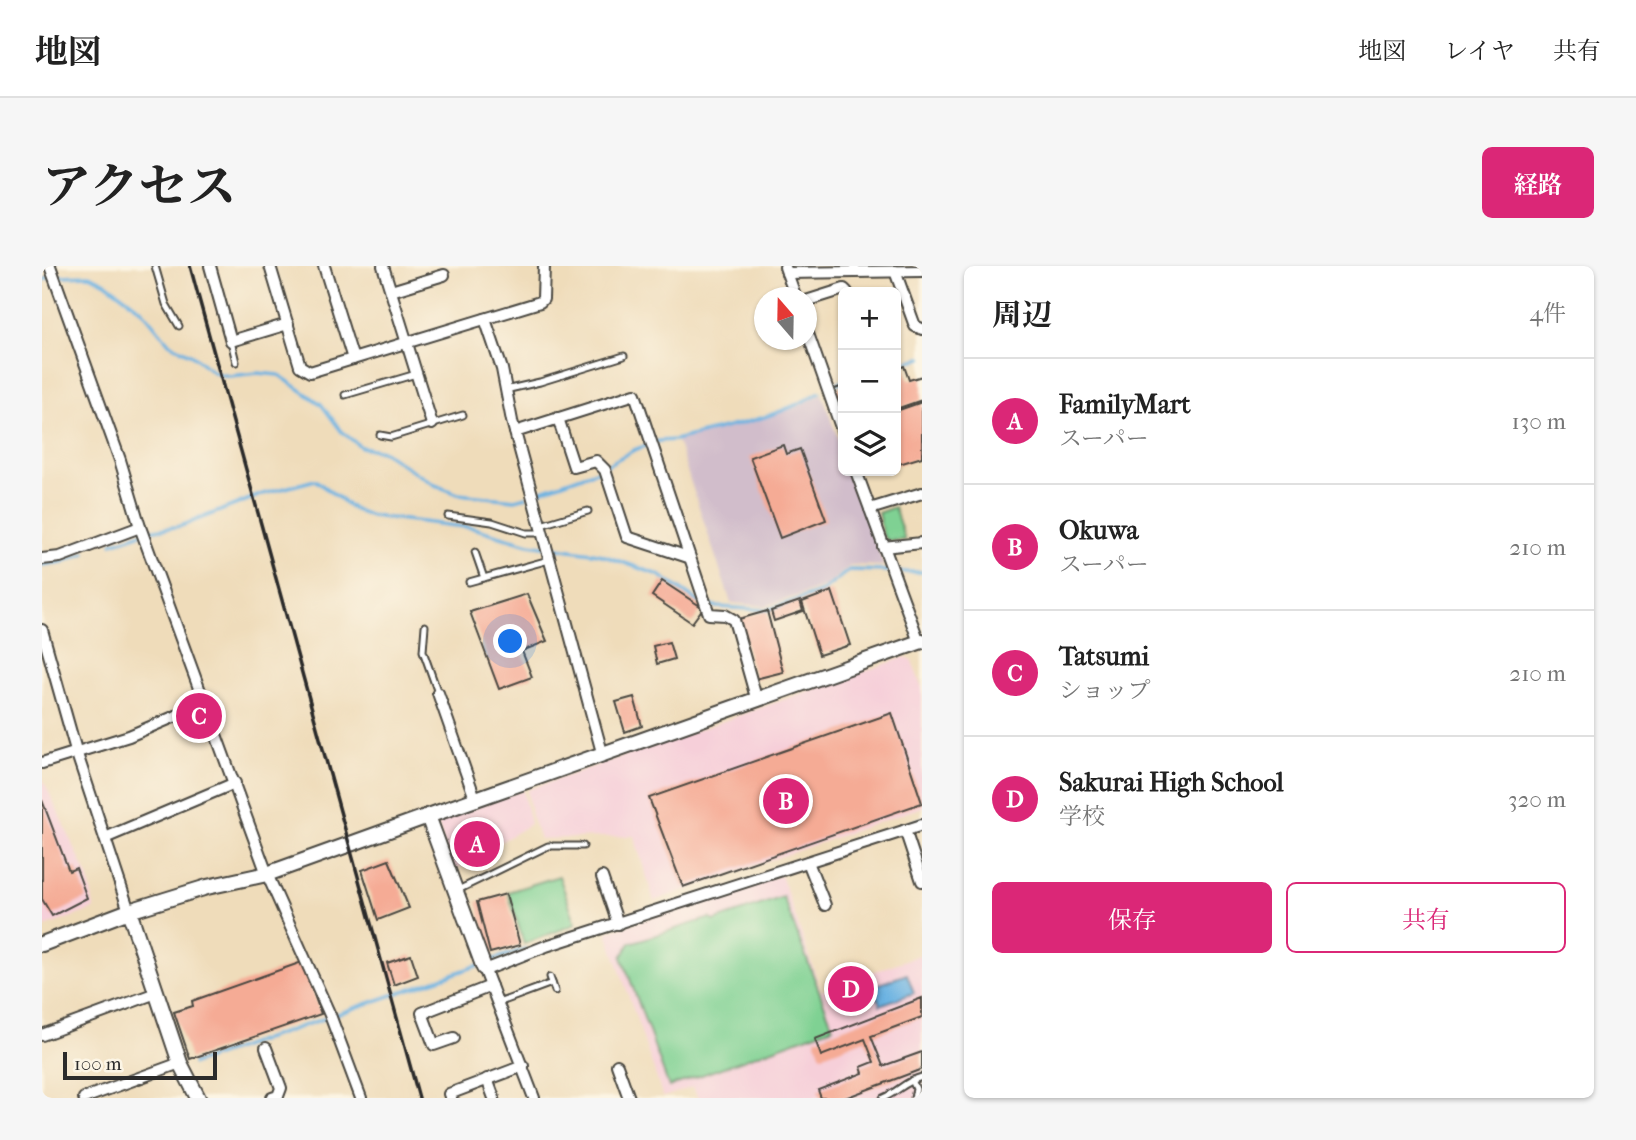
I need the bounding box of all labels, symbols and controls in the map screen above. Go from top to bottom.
text: 地図 [35,33,101,72]
text: 地図 [1358,37,1406,65]
text: レイヤ [1444,37,1515,65]
text: 共有 [1553,37,1601,65]
button: 経路 [1482,147,1594,218]
text: アクセス [42,158,237,216]
north arrow [754,287,817,350]
map controls [838,287,901,476]
button: + [838,287,901,350]
text: 周辺 [992,298,1052,333]
text: 4件 [1529,300,1566,327]
button: − [838,350,901,413]
text: FamilyMart [1059,389,1190,420]
text: A [1008,408,1022,435]
text: 130 m [1512,408,1566,435]
button: layers [838,413,901,476]
text: スーパー [1059,425,1149,452]
text: Okuwa [1059,515,1139,546]
text: B [1008,534,1022,561]
text: 210 m [1509,534,1566,561]
text: スーパー [1059,551,1149,578]
your location [493,624,527,658]
text: Tatsumi [1059,641,1149,672]
text: C [1007,660,1023,687]
text: 210 m [1509,660,1566,687]
text: ショップ [1059,677,1151,704]
pin: C [176,690,222,742]
text: Sakurai High School [1059,767,1284,798]
pin: B [763,775,809,827]
text: D [1006,786,1024,813]
text: 320 m [1508,786,1566,813]
text: 学校 [1059,803,1105,830]
pin: A [454,818,500,870]
button: 保存 [992,882,1272,953]
button: 共有 [1286,882,1566,953]
pin: D [828,963,874,1015]
scale bar [63,1049,217,1081]
text: 100 m [74,1053,122,1075]

